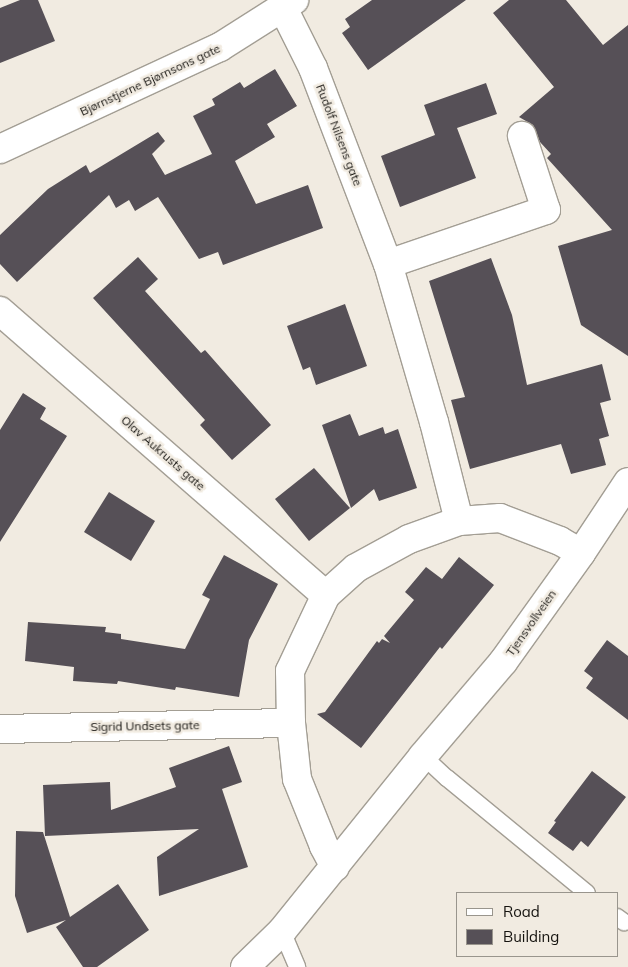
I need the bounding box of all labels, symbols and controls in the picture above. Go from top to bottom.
street label: Bjørnstjerne Bjørnsons gate [78,41,222,119]
street label: Rudolf Nilsens gate [313,82,365,188]
street label: Olav Aukrusts gate [118,413,208,493]
street label: Tjensvollveien [503,587,559,659]
street label: Sigrid Undsets gate [90,718,200,734]
legend [456,892,618,957]
text: Road [503,902,540,921]
text: Building [503,927,559,946]

